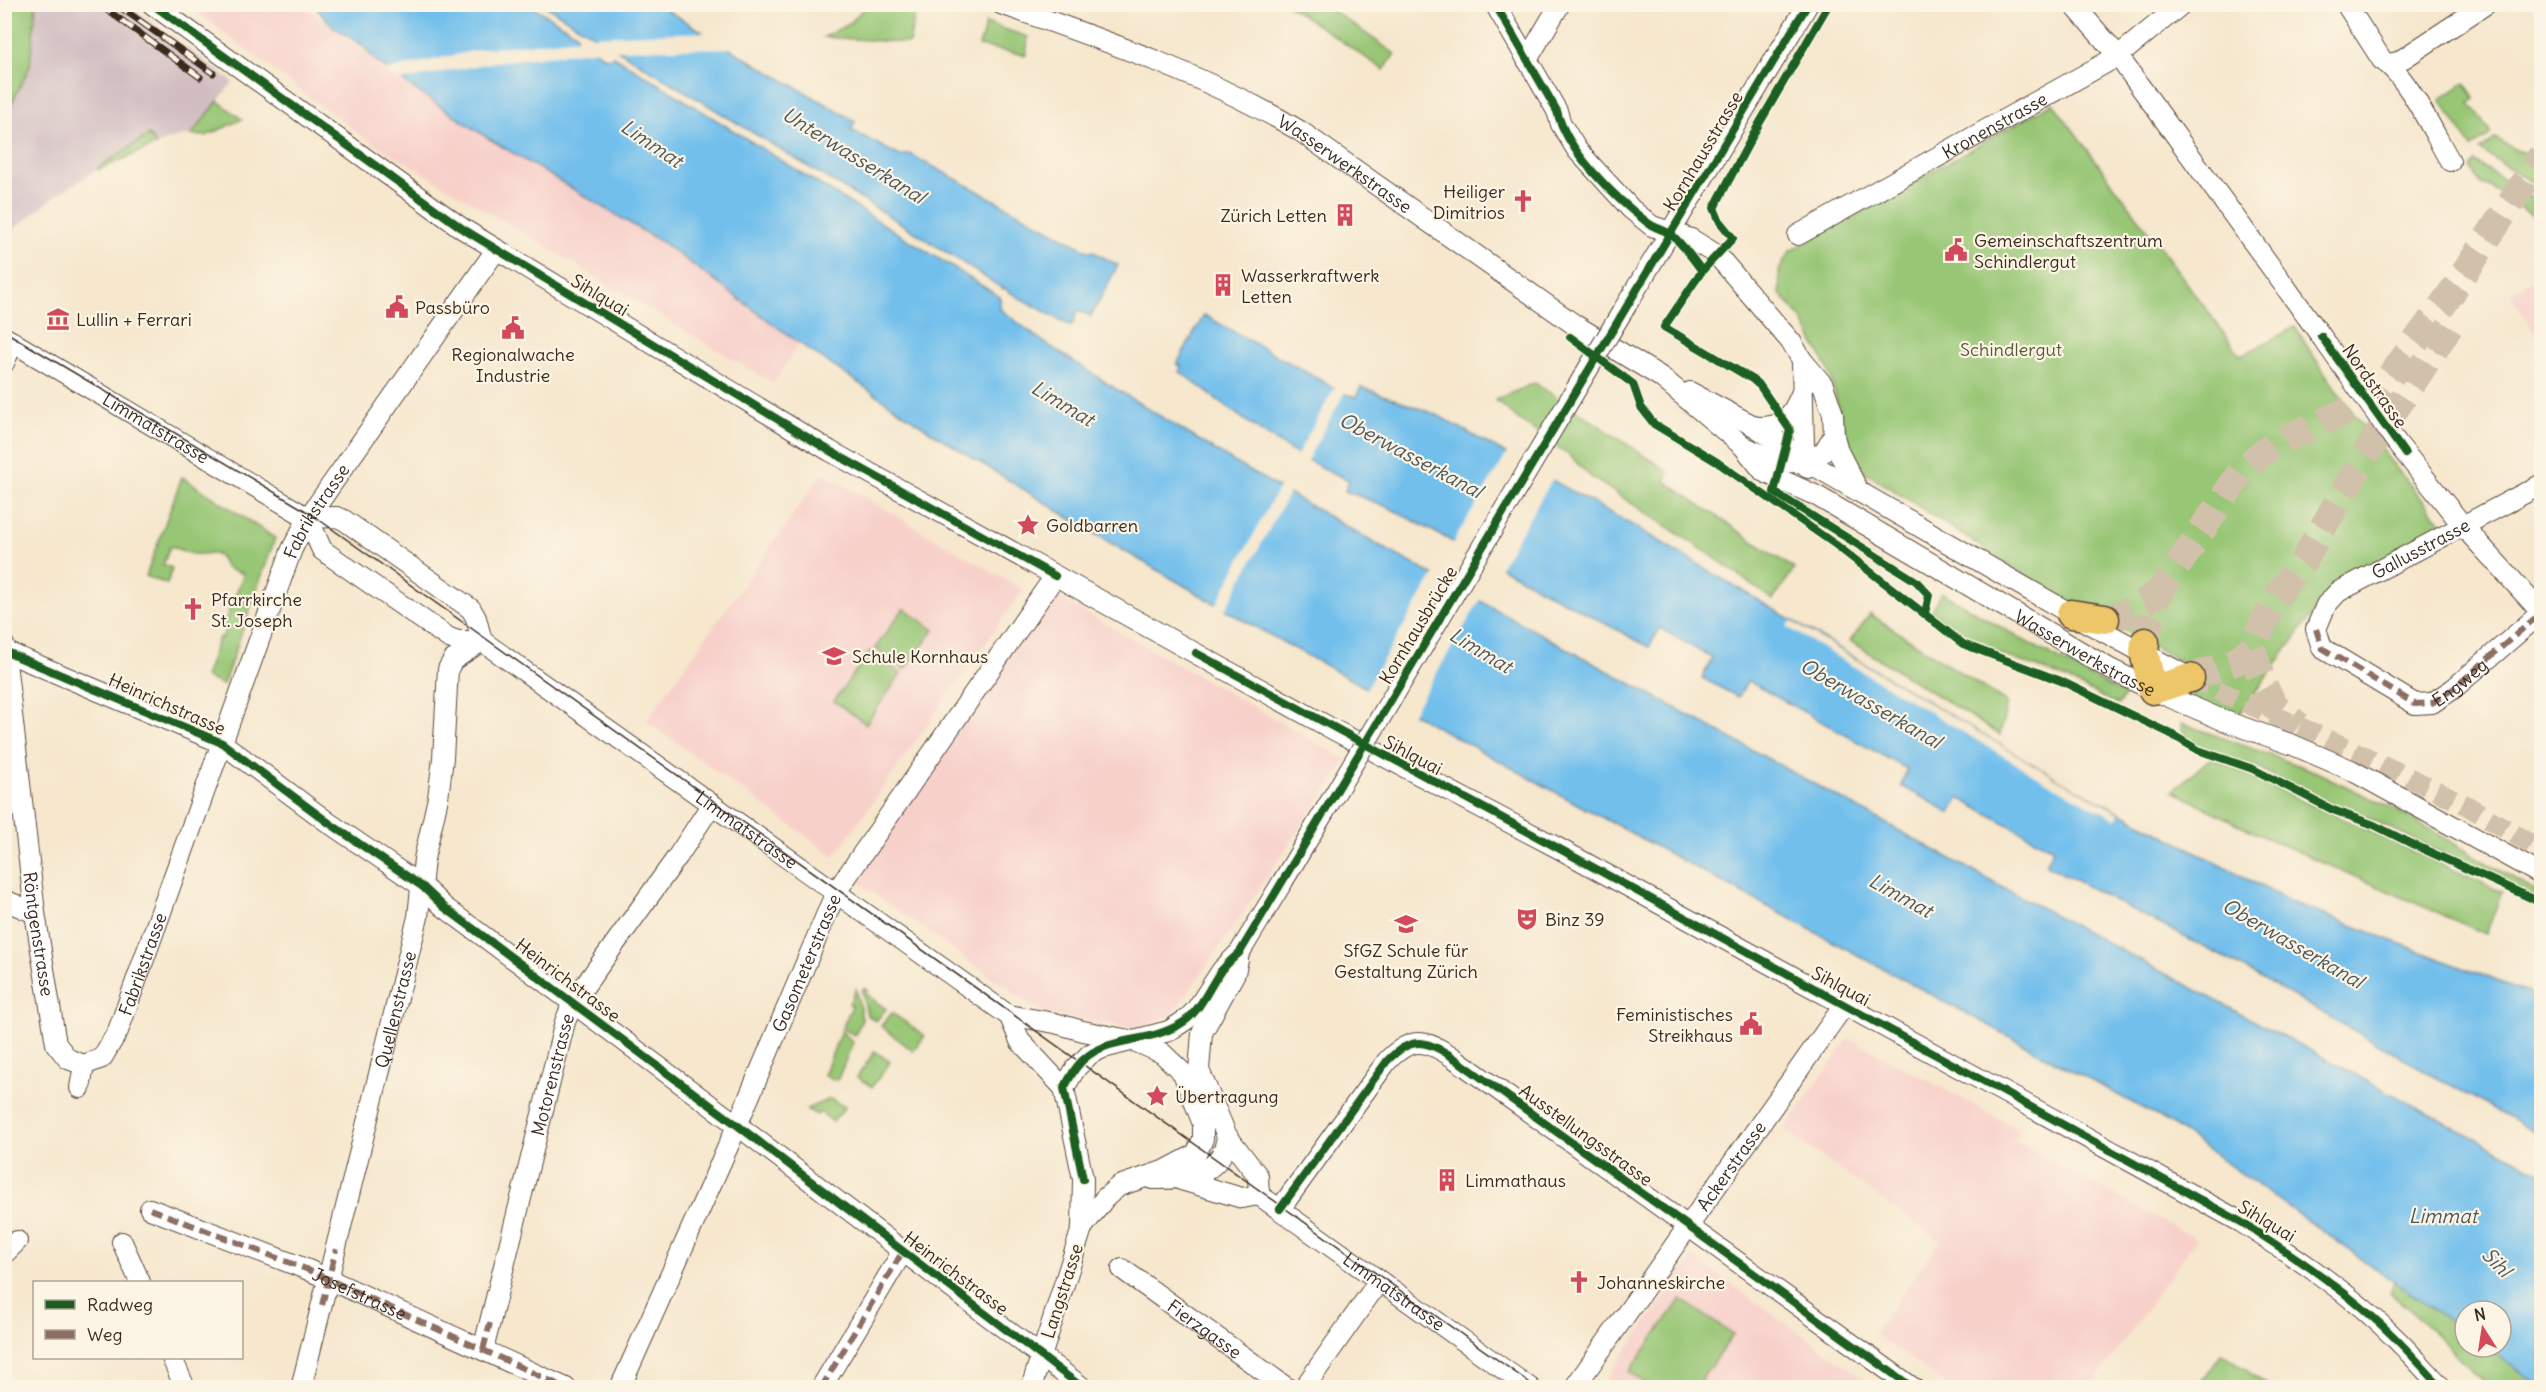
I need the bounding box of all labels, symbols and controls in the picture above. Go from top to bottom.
street label: Kornhausstrasse [1658,87,1748,215]
street label: Kronenstrasse [1938,87,2051,164]
water label: Unterwasserkanal [778,101,932,210]
street label: Wasserwerkstrasse [1274,109,1416,218]
water label: Limmat [617,113,689,174]
place label: Heiliger Dimitrios [1433,180,1506,224]
church icon: Heiliger Dimitrios [1510,188,1536,214]
building icon: Zürich Letten [1332,202,1358,228]
place label: Zürich Letten [1220,204,1327,227]
place label: Gemeinschaftszentrum Schindlergut [1974,229,2163,273]
public building icon: Gemeinschaftszentrum Schindlergut [1943,237,1969,263]
place label: Wasserkraftwerk Letten [1241,264,1379,308]
street label: Sihlquai [567,269,633,321]
building icon: Wasserkraftwerk Letten [1210,272,1236,298]
public building icon: Passbüro [384,294,410,320]
place label: Passbüro [415,296,490,319]
museum icon: Lullin + Ferrari [45,306,71,332]
place label: Lullin + Ferrari [76,308,192,331]
public building icon: Regionalwache Industrie [500,315,526,341]
park label: Schindlergut [1960,338,2062,361]
street label: Nordstrasse [2338,339,2412,433]
place label: Regionalwache Industrie [451,343,575,387]
water label: Limmat [1027,375,1101,433]
street label: Limmatstrasse [99,387,213,468]
water label: Oberwasserkanal [1335,407,1489,504]
street label: Fabrikstrasse [278,459,354,561]
place icon: Goldbarren [1015,512,1041,538]
street label: Gallusstrasse [2367,513,2474,584]
place label: Goldbarren [1046,514,1138,537]
street label: Kornhausbrücke [1374,562,1462,688]
place label: Pfarrkirche St. Joseph [211,588,302,632]
church icon: Pfarrkirche St. Joseph [180,596,206,622]
street label: Wasserwerkstrasse [2011,604,2159,701]
water label: Limmat [1445,622,1519,680]
school or university icon: Schule Kornhaus [821,643,847,669]
place label: Schule Kornhaus [852,645,988,668]
water label: Oberwasserkanal [1796,652,1948,755]
street label: Engweg [2427,653,2492,711]
street label: Heinrichstrasse [105,668,229,740]
street label: Sihlquai [1380,730,1446,780]
street label: Limmatstrasse [692,785,802,873]
water label: Limmat [1865,867,1939,924]
street label: Röntgenstrasse [19,870,60,998]
street label: Gasometerstrasse [766,890,845,1035]
water label: Oberwasserkanal [2218,892,2370,995]
theatre icon: Binz 39 [1514,906,1540,932]
place label: Binz 39 [1545,908,1605,931]
street label: Fabrikstrasse [113,909,171,1019]
school or university icon: SfGZ Schule für Gestaltung Zürich [1393,911,1419,937]
street label: Heinrichstrasse [511,933,625,1027]
place label: SfGZ Schule für Gestaltung Zürich [1334,939,1478,983]
street label: Quellenstrasse [369,949,421,1070]
street label: Sihlquai [1808,961,1874,1011]
place label: Feministisches Streikhaus [1616,1003,1733,1047]
street label: Motorenstrasse [526,1010,579,1138]
public building icon: Feministisches Streikhaus [1738,1011,1764,1037]
street label: Ausstellungsstrasse [1515,1079,1657,1191]
place icon: Übertragung [1144,1083,1170,1109]
place label: Übertragung [1175,1085,1279,1108]
street label: Ackerstrasse [1691,1116,1770,1215]
building icon: Limmathaus [1434,1167,1460,1193]
place label: Limmathaus [1465,1169,1566,1192]
street label: Sihlquai [2234,1195,2300,1247]
water label: Limmat [2409,1203,2480,1228]
street label: Heinrichstrasse [899,1226,1013,1320]
street label: Langstrasse [1036,1241,1088,1341]
water label: Sihl [2477,1242,2519,1284]
street label: Limmatstrasse [1339,1247,1450,1335]
street label: Josefstrasse [309,1262,410,1325]
church icon: Johanneskirche [1566,1269,1592,1295]
place label: Johanneskirche [1597,1271,1725,1294]
legend [33,1281,243,1359]
text: Radweg [87,1293,153,1316]
street label: Fierzgasse [1163,1294,1246,1363]
north arrow [2453,1299,2513,1359]
text: N [2472,1303,2487,1325]
text: Weg [87,1323,122,1346]

